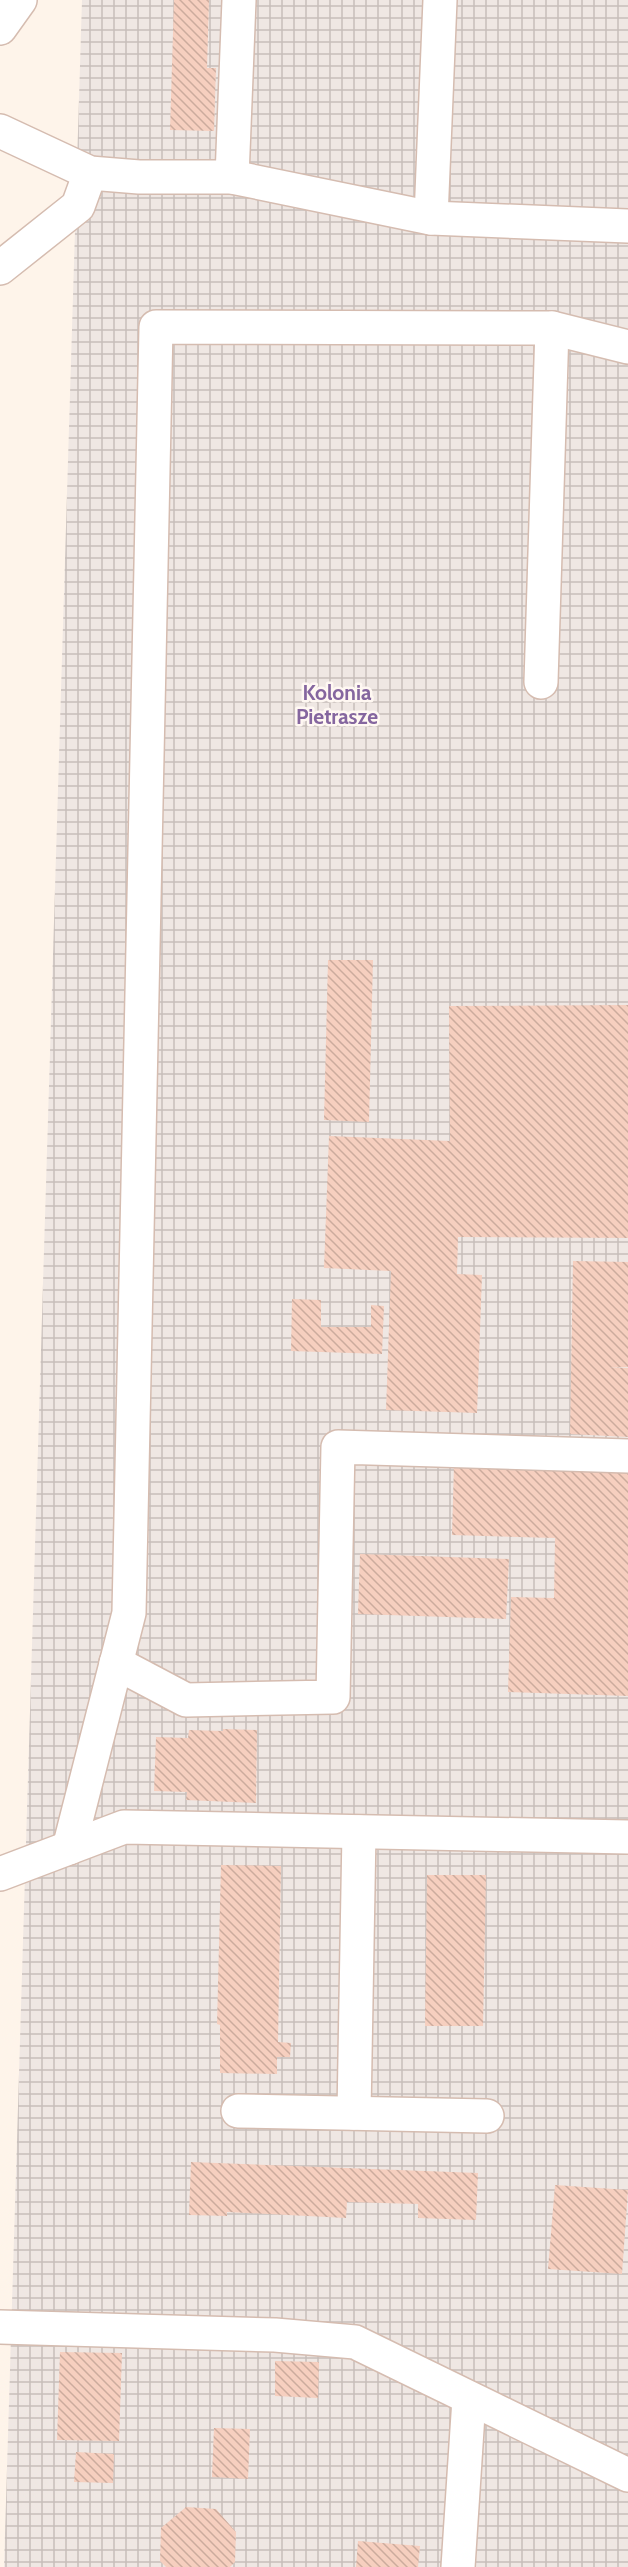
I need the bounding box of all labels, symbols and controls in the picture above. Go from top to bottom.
district label: Kolonia Pietrasze [296,680,378,729]

